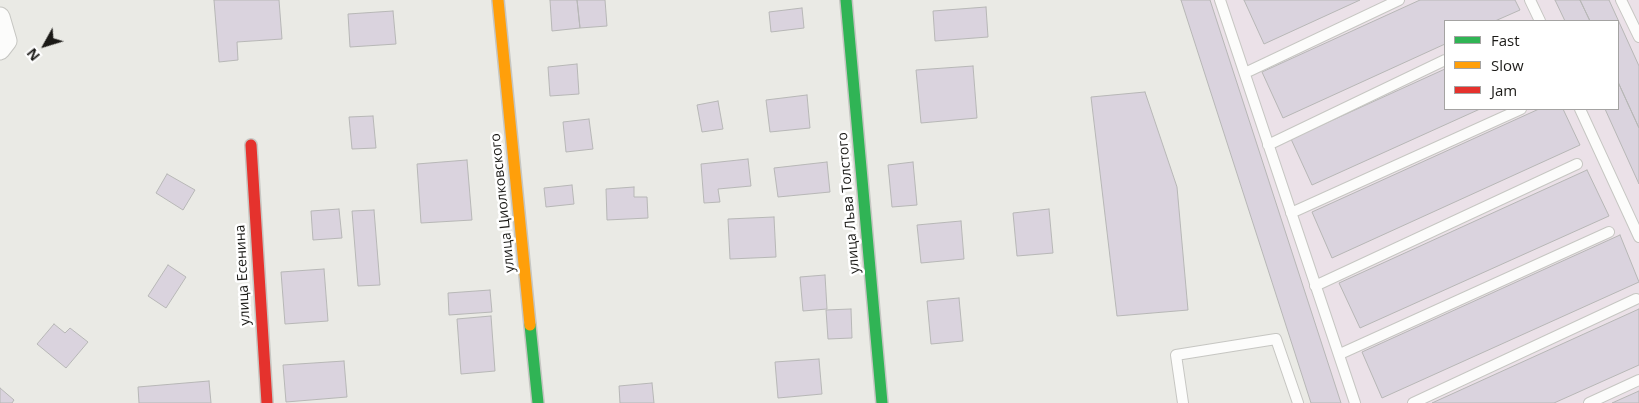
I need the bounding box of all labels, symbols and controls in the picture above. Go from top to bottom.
north arrow [20,20,70,70]
legend [1444,20,1619,110]
text: Fast [1491,30,1520,50]
text: N [22,44,44,65]
text: Slow [1491,55,1524,75]
text: Jam [1491,80,1517,100]
street label: улица Циолковского [487,132,519,274]
street label: улица Льва Толстого [834,132,864,274]
street label: улица Есенина [232,224,254,326]

